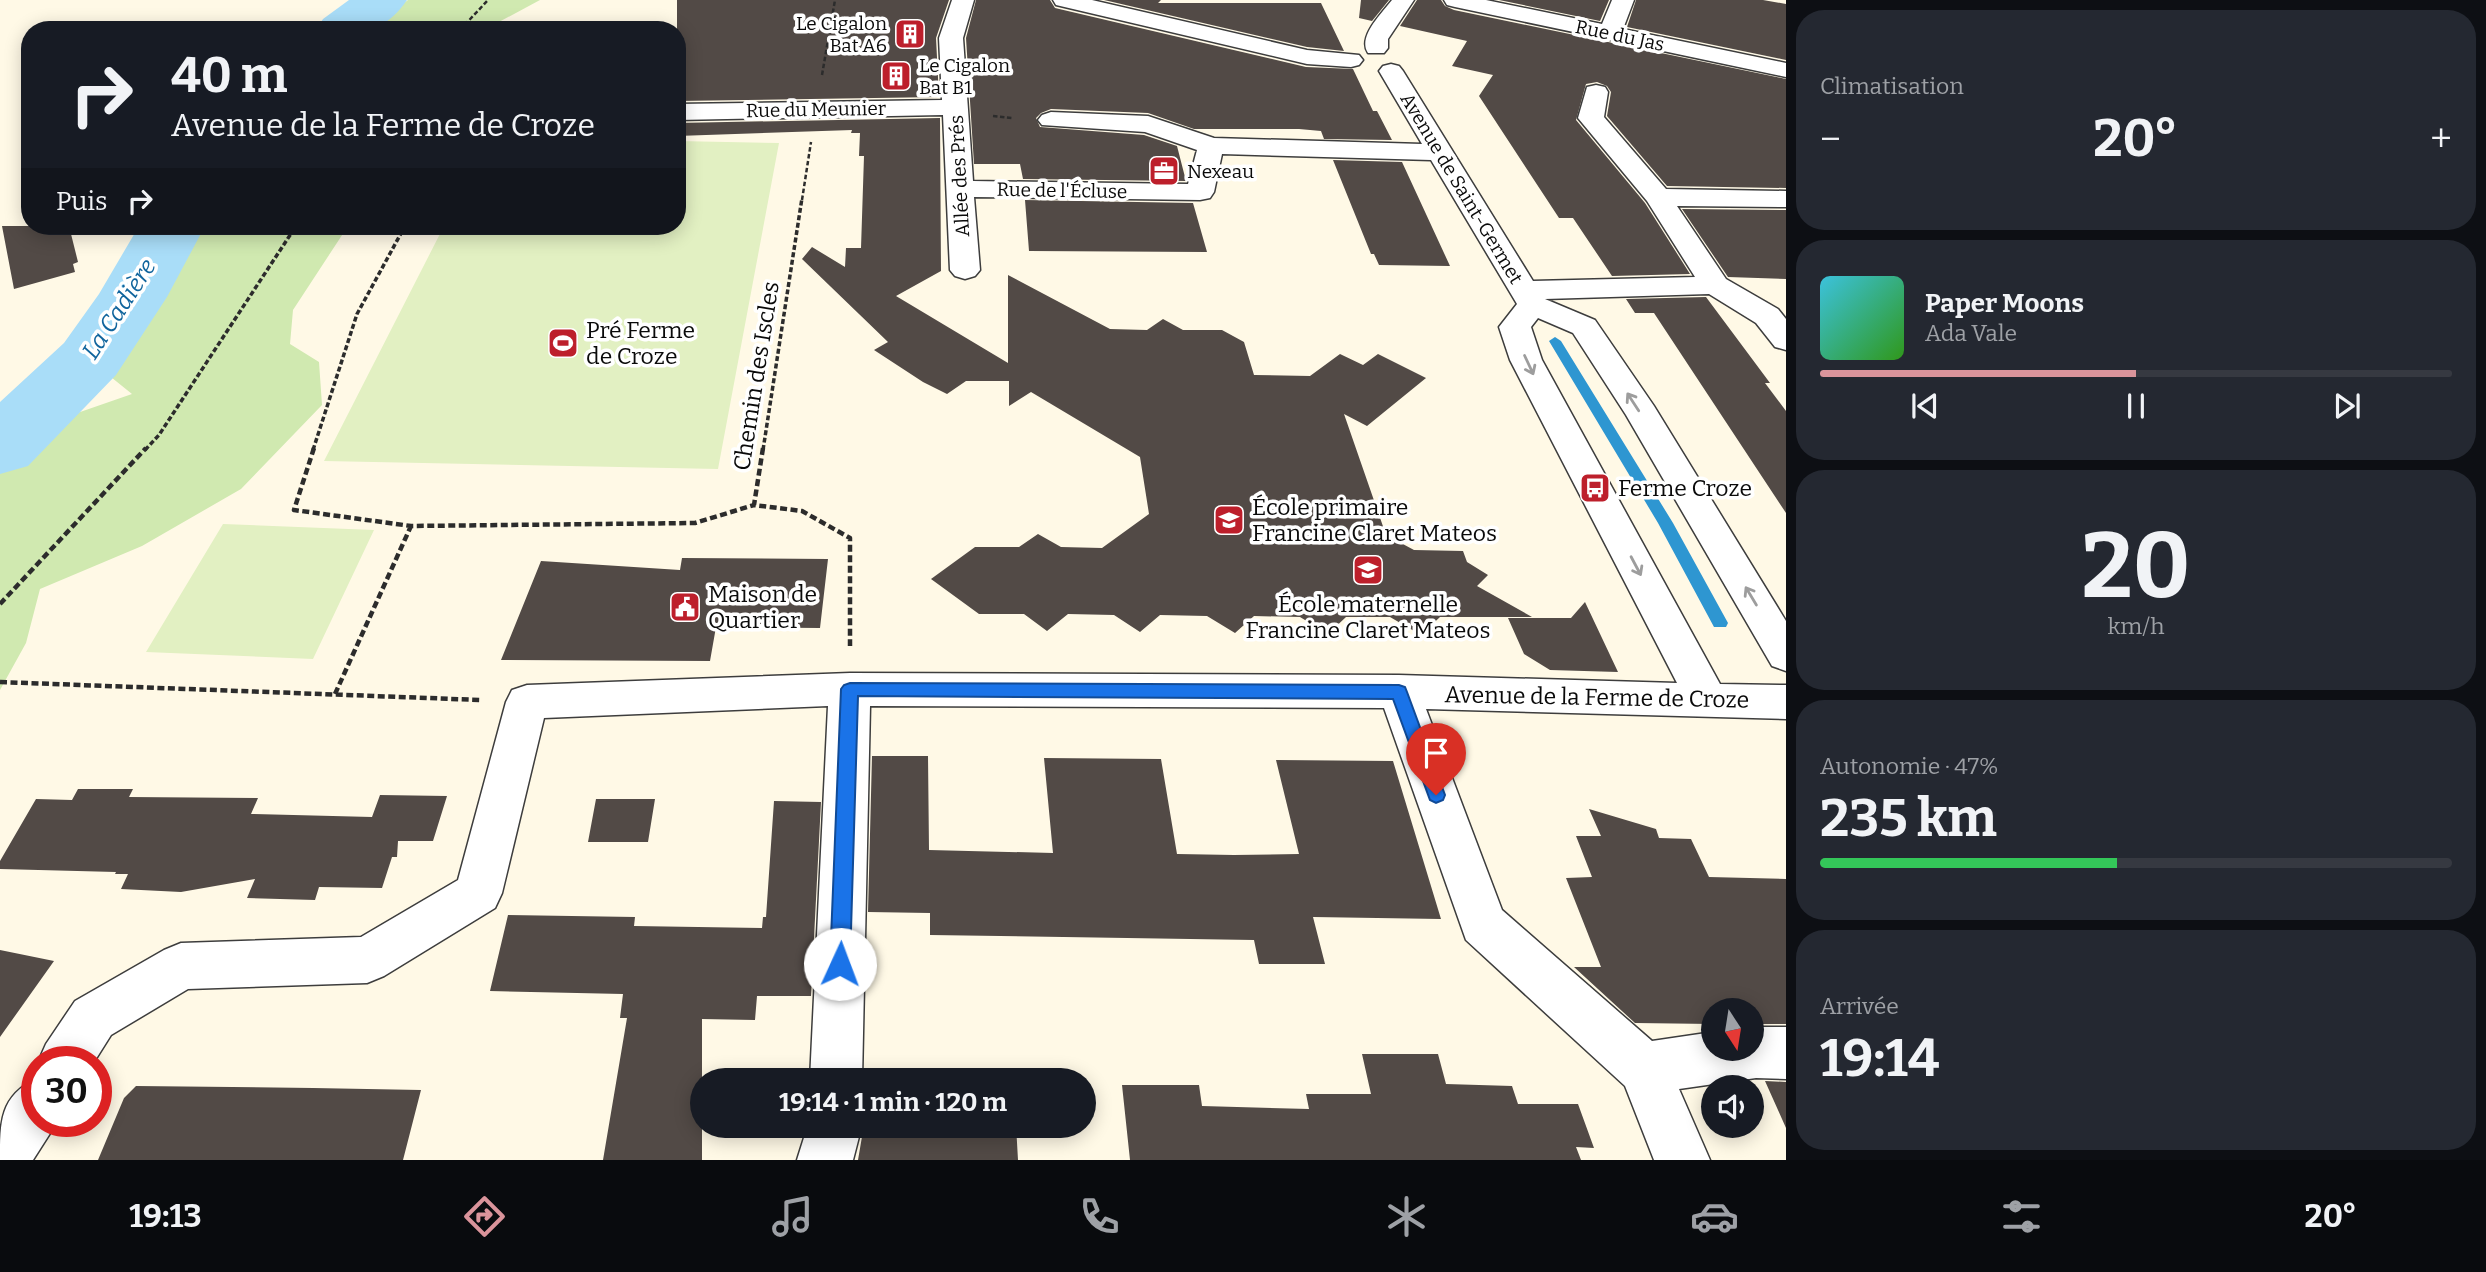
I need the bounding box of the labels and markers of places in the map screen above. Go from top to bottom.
place label: Le Cigalon Bat A6 [796,12,887,57]
building icon: Le Cigalon Bat A6 [893,17,927,51]
place label: Le Cigalon Bat B1 [919,54,1010,99]
building icon: Le Cigalon Bat B1 [879,59,913,93]
office icon: Nexeau [1147,154,1181,188]
place label: Nexeau [1187,160,1254,183]
place label: Pré Ferme de Croze [586,316,695,370]
sports icon: Pré Ferme de Croze [546,326,580,360]
bus stop icon: Ferme Croze [1578,471,1612,505]
place label: Ferme Croze [1618,474,1752,502]
place label: École primaire Francine Claret Mateos [1252,493,1497,547]
school or university icon: École primaire Francine Claret Mateos [1212,503,1246,537]
school or university icon: École maternelle Francine Claret Mateos [1351,553,1385,587]
place label: Maison de Quartier [708,580,817,634]
public building icon: Maison de Quartier [668,590,702,624]
place label: École maternelle Francine Claret Mateos [1246,590,1490,644]
pin [1406,723,1466,795]

